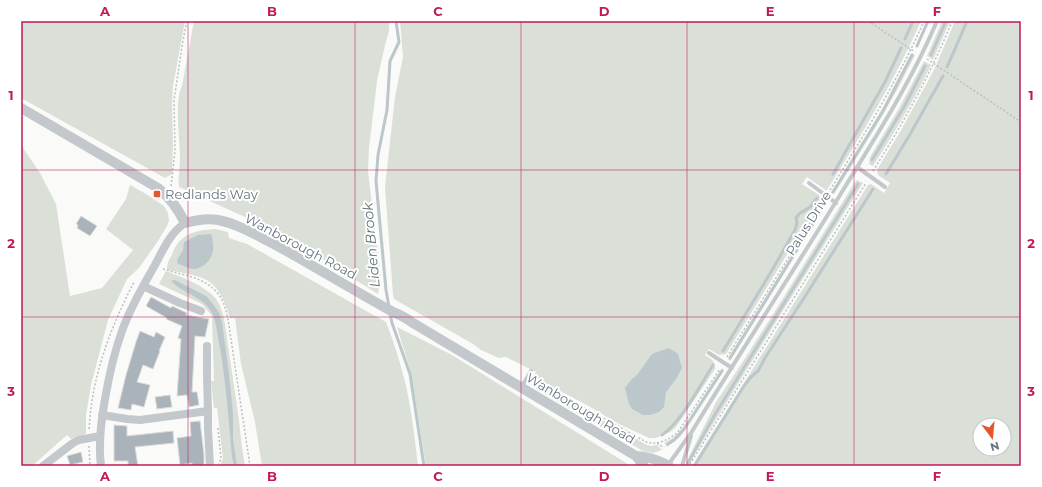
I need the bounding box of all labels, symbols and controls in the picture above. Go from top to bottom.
text: A [99,3,111,19]
text: B [267,3,277,19]
text: C [433,3,443,19]
text: D [599,3,610,19]
text: E [766,3,775,19]
text: F [933,3,941,19]
text: 1 [8,87,14,103]
text: 1 [1028,87,1034,103]
place label: Redlands Way [165,186,259,202]
street label: Palus Drive [782,188,834,258]
marker: Redlands Way [152,189,162,199]
water label: Liden Brook [358,201,384,288]
street label: Wanborough Road [242,210,360,282]
text: 2 [7,235,15,251]
text: 2 [1027,235,1035,251]
street label: Wanborough Road [524,369,638,447]
text: 3 [6,383,15,399]
text: 3 [1026,383,1035,399]
north arrow [972,417,1012,457]
text: N [989,439,1001,455]
text: A [99,468,111,484]
text: B [267,468,277,484]
text: C [433,468,443,484]
text: D [599,468,610,484]
text: E [766,468,775,484]
text: F [933,468,941,484]

